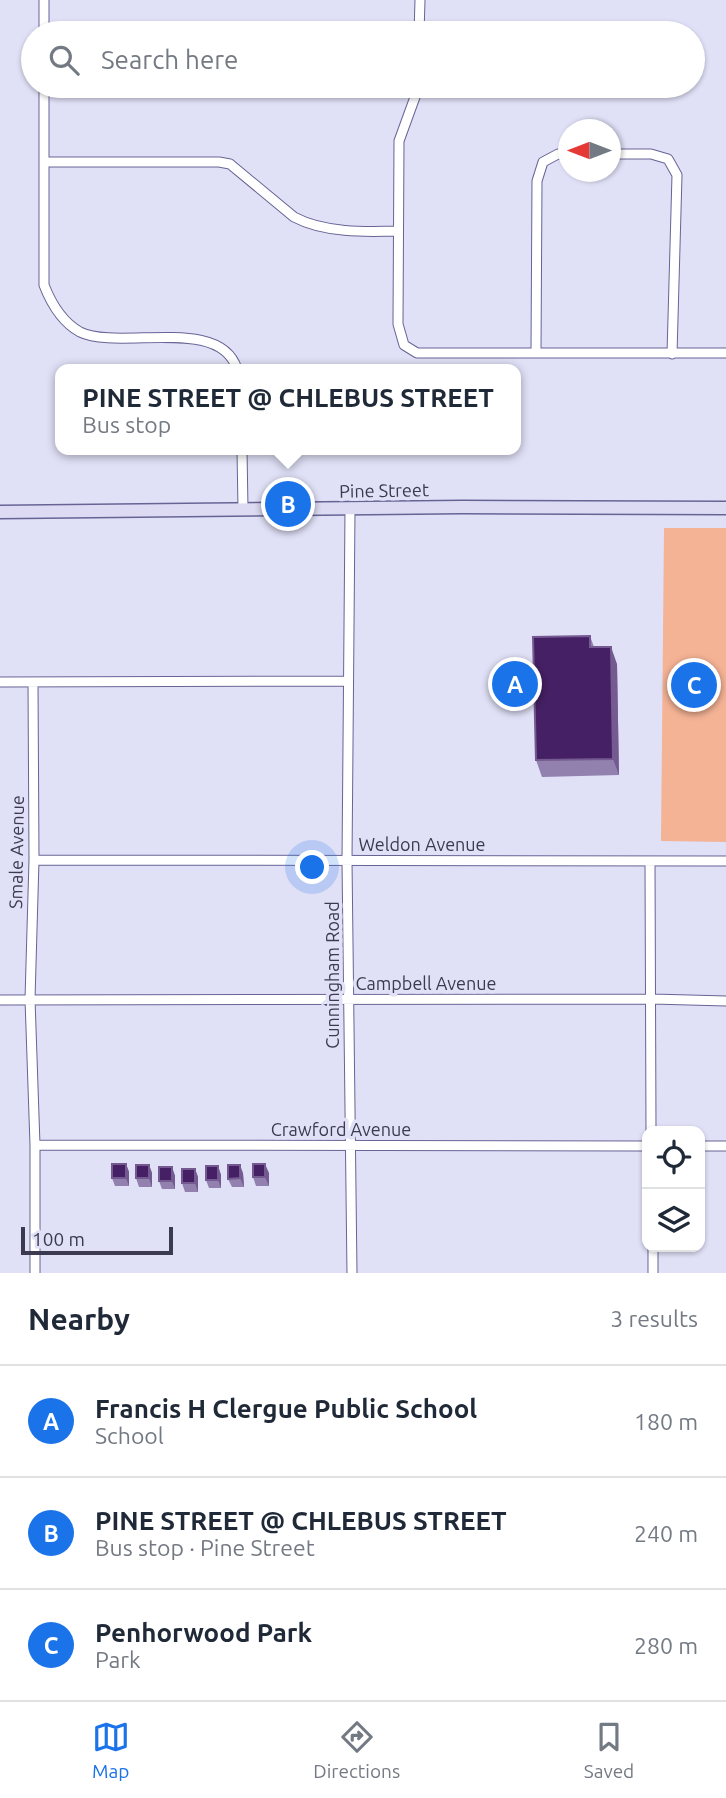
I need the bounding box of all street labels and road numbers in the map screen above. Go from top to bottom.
street label: Pine Street [339,479,429,501]
street label: Smale Avenue [5,795,27,909]
street label: Weldon Avenue [358,834,486,854]
street label: Cunningham Road [322,901,342,1049]
street label: Campbell Avenue [355,973,497,993]
street label: Crawford Avenue [271,1119,411,1139]

